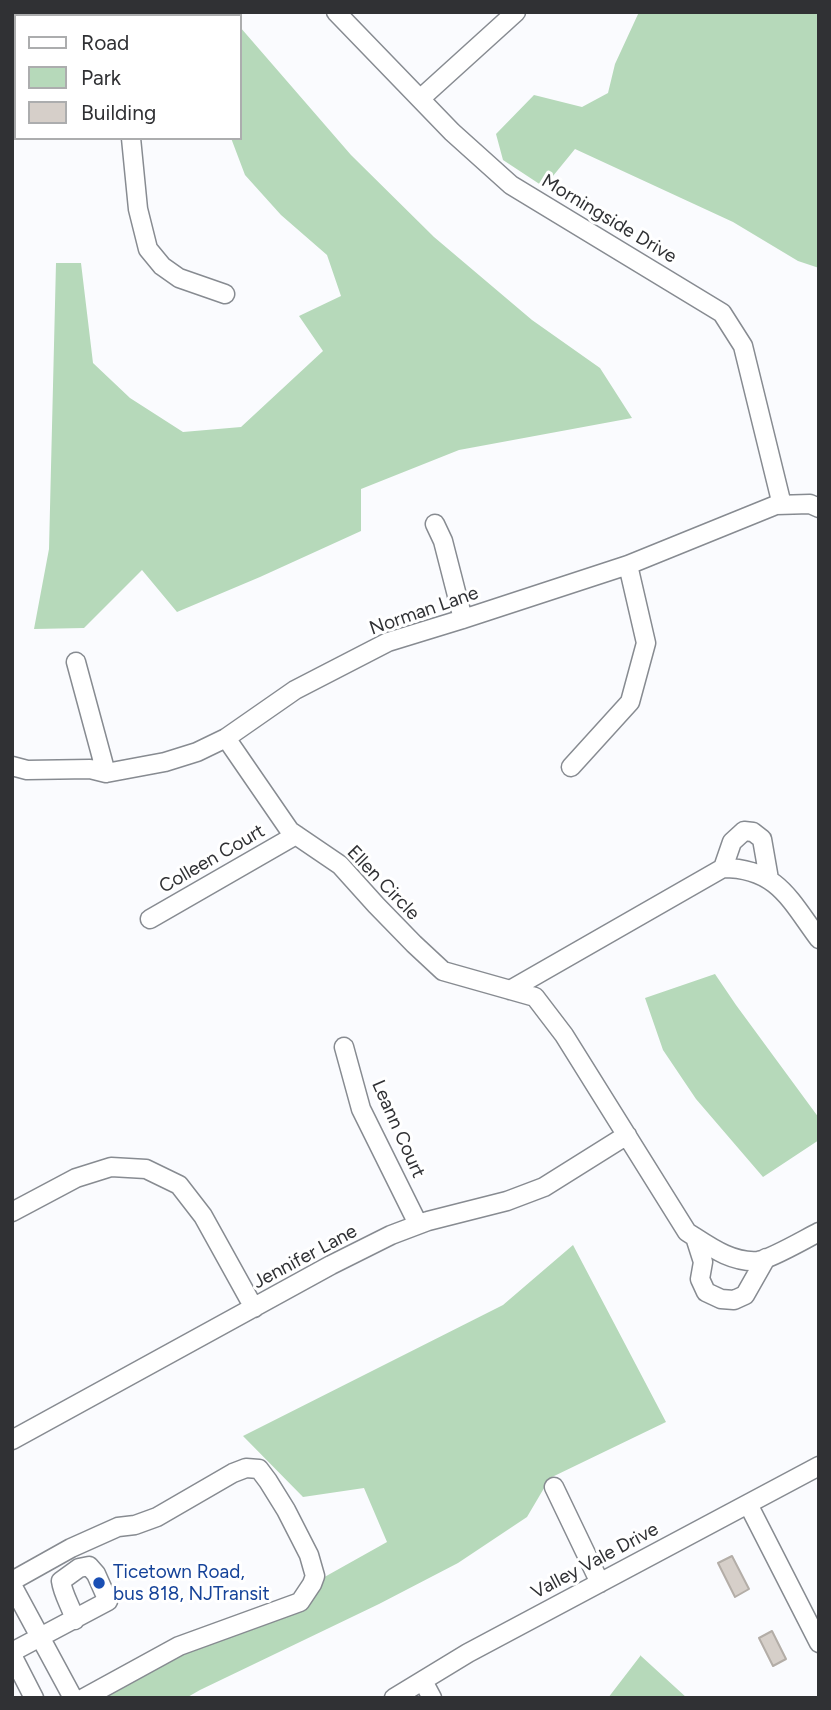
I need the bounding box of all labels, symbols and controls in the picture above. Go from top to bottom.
legend [14,14,242,140]
text: Road [81,30,129,55]
text: Park [81,65,121,90]
text: Building [81,100,156,125]
street label: Morningside Drive [537,170,681,268]
street label: Norman Lane [366,582,482,640]
street label: Colleen Court [155,820,269,898]
street label: Ellen Circle [342,841,424,925]
street label: Leann Court [366,1077,430,1181]
street label: Jennifer Lane [249,1220,361,1294]
street label: Valley Vale Drive [528,1518,662,1604]
place label: Ticetown Road, bus 818, NJTransit [113,1561,270,1605]
marker: Ticetown Road, bus 818, NJTransit [91,1575,107,1591]

